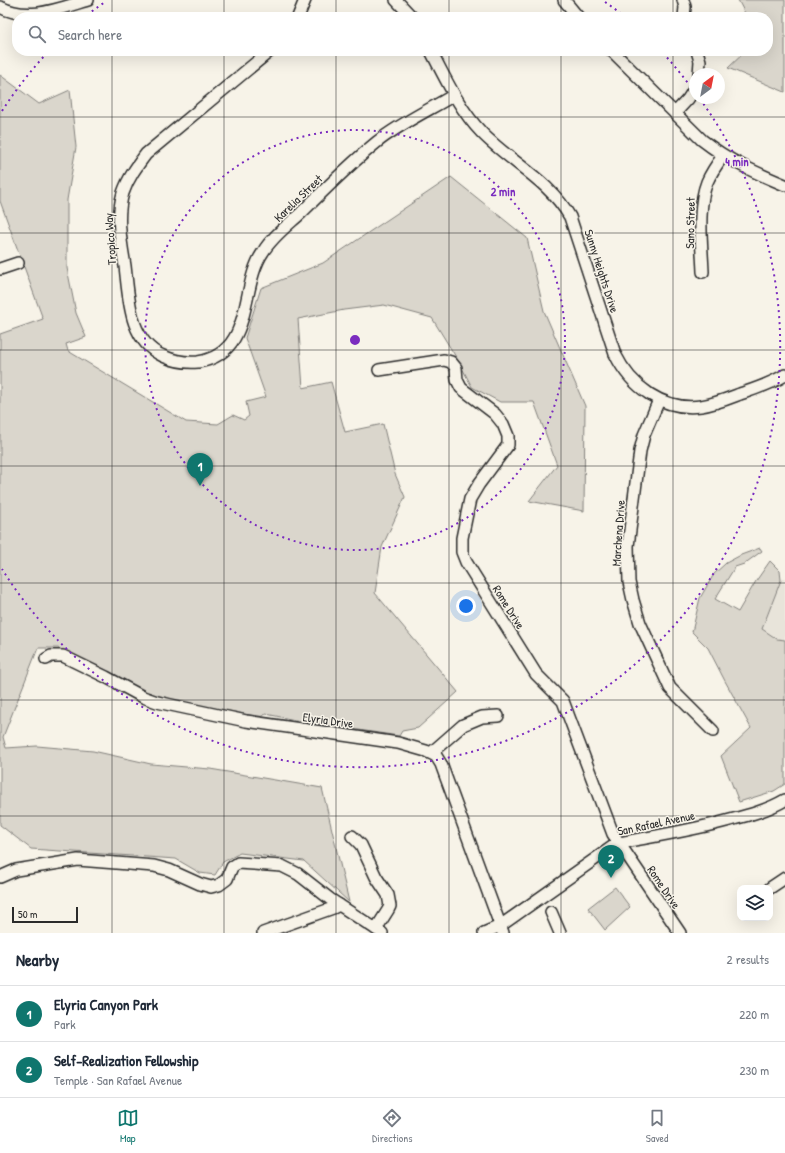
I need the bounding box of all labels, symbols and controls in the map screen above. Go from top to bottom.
search box [12,12,773,56]
icon: search [26,23,48,45]
text: Search here [58,24,122,45]
north arrow [689,68,725,104]
text: 4 min [725,153,749,170]
street label: Karelia Street [270,170,327,226]
text: 2 min [491,183,516,200]
street label: Sano Street [681,196,699,249]
street label: Tropico Way [100,212,120,266]
street label: Sunny Heights Drive [581,227,624,315]
centre of rings [348,333,362,347]
pin: 1 [187,453,213,486]
street label: Marchena Drive [607,499,629,567]
street label: Rome Drive [489,582,529,632]
your location [456,596,476,616]
street label: Elyria Drive [302,708,355,732]
street label: San Rafael Avenue [616,806,696,839]
pin: 2 [598,845,624,878]
street label: Rome Drive [643,862,685,912]
map controls [737,885,773,921]
button: layers [737,885,773,921]
scale bar [12,905,78,924]
text: 50 m [18,907,38,921]
text: Nearby [16,948,59,971]
text: 2 results [727,950,769,968]
text: Elyria Canyon Park [54,994,158,1015]
text: 1 [27,1005,31,1023]
text: 220 m [739,1005,769,1023]
text: Park [54,1015,76,1033]
text: Self-Realization Fellowship [54,1050,198,1071]
text: 2 [26,1061,32,1079]
text: 230 m [739,1061,769,1079]
text: Temple · San Rafael Avenue [54,1071,182,1089]
tab: Map [117,1107,139,1145]
tab: Directions [372,1107,413,1145]
tab: Saved [646,1107,668,1145]

